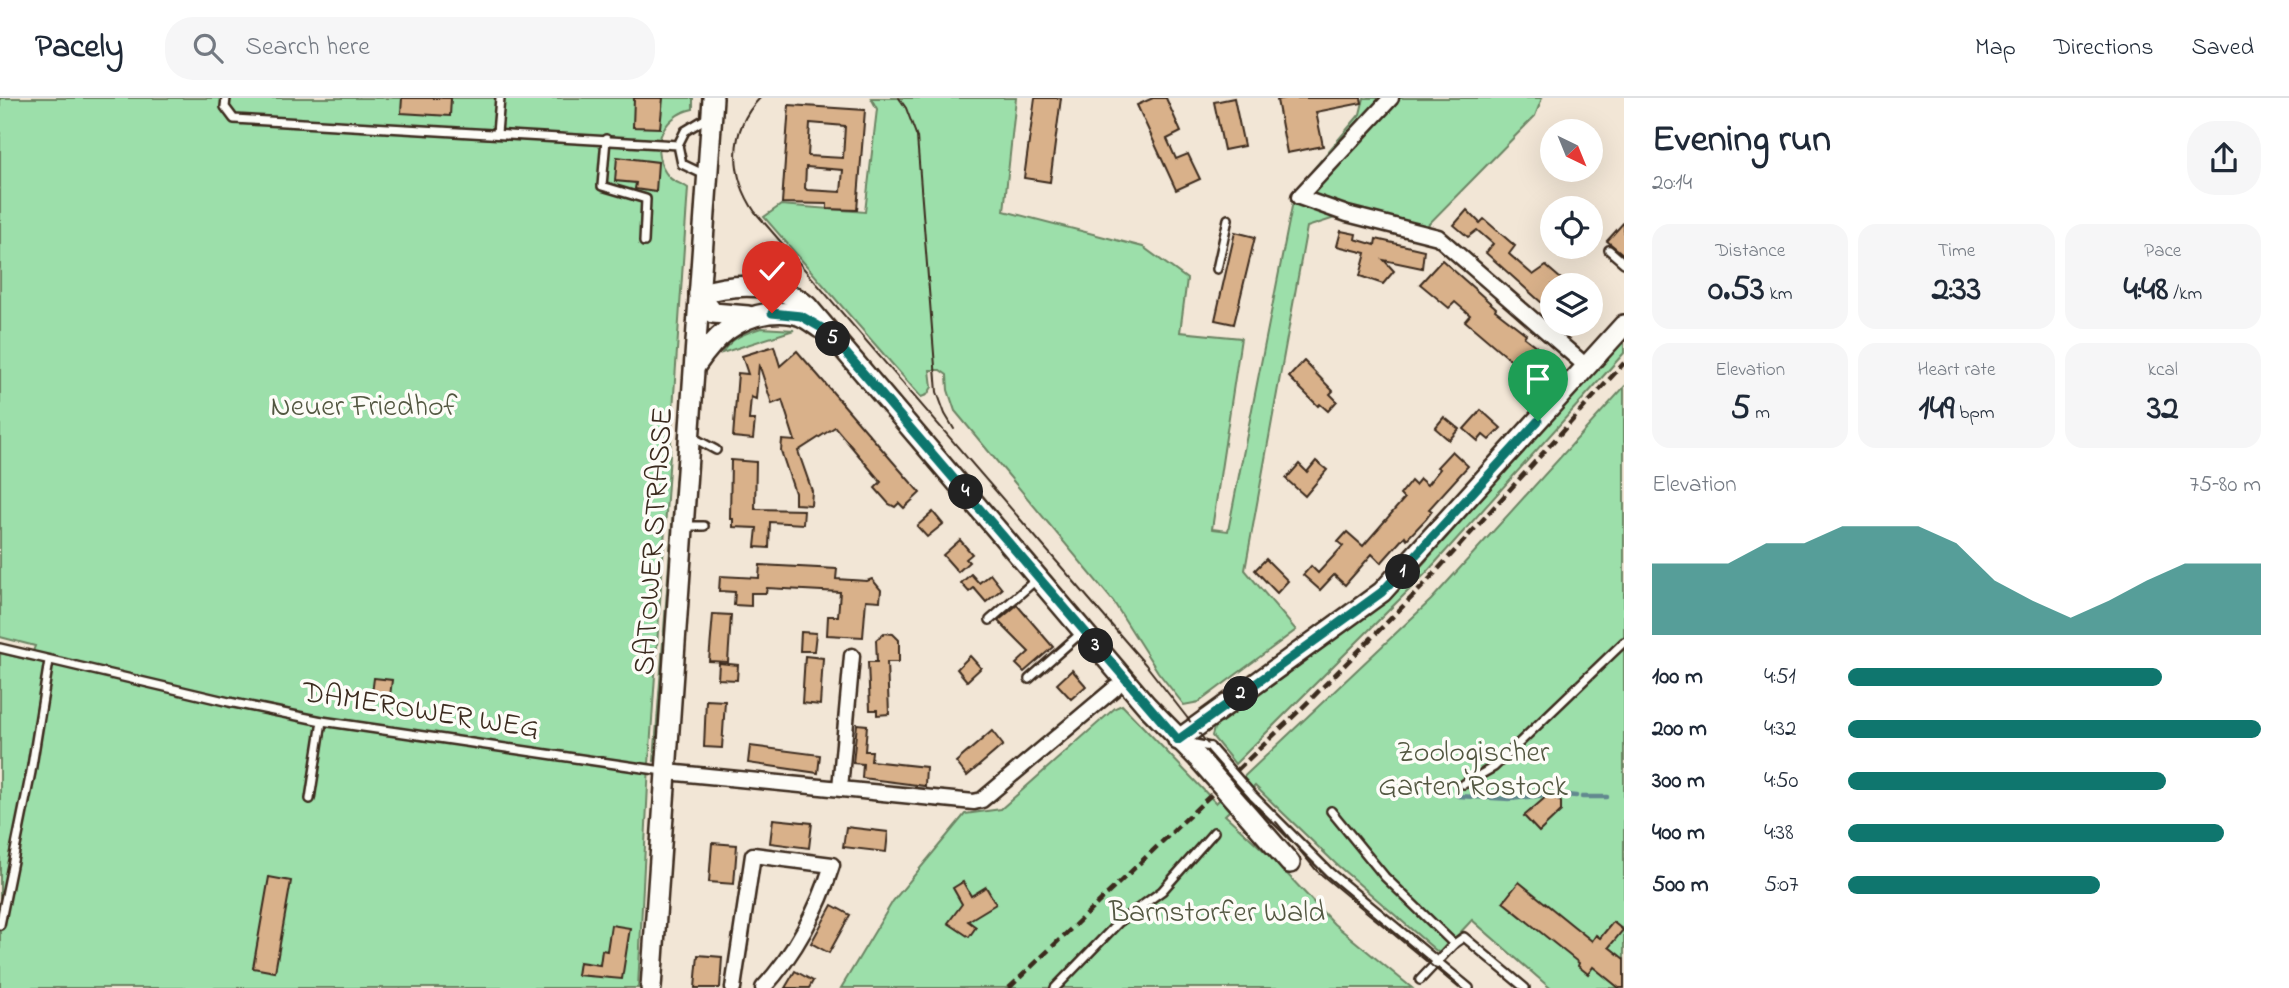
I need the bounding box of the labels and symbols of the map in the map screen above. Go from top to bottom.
north arrow [1540,119,1603,182]
pin [742,241,802,313]
pin: 5 [816,322,850,356]
pin [1508,349,1568,421]
park label: Neuer Friedhof [271,386,457,430]
street label: SATOWER STRASSE [624,406,686,677]
pin: 4 [948,474,984,510]
pin: 1 [1386,554,1420,589]
pin: 3 [1078,628,1114,664]
street label: DAMEROWER WEG [298,671,542,752]
pin: 2 [1224,676,1258,712]
park label: Zoologischer Garten Rostock [1378,732,1569,810]
park label: Barnstorfer Wald [1108,892,1325,936]

